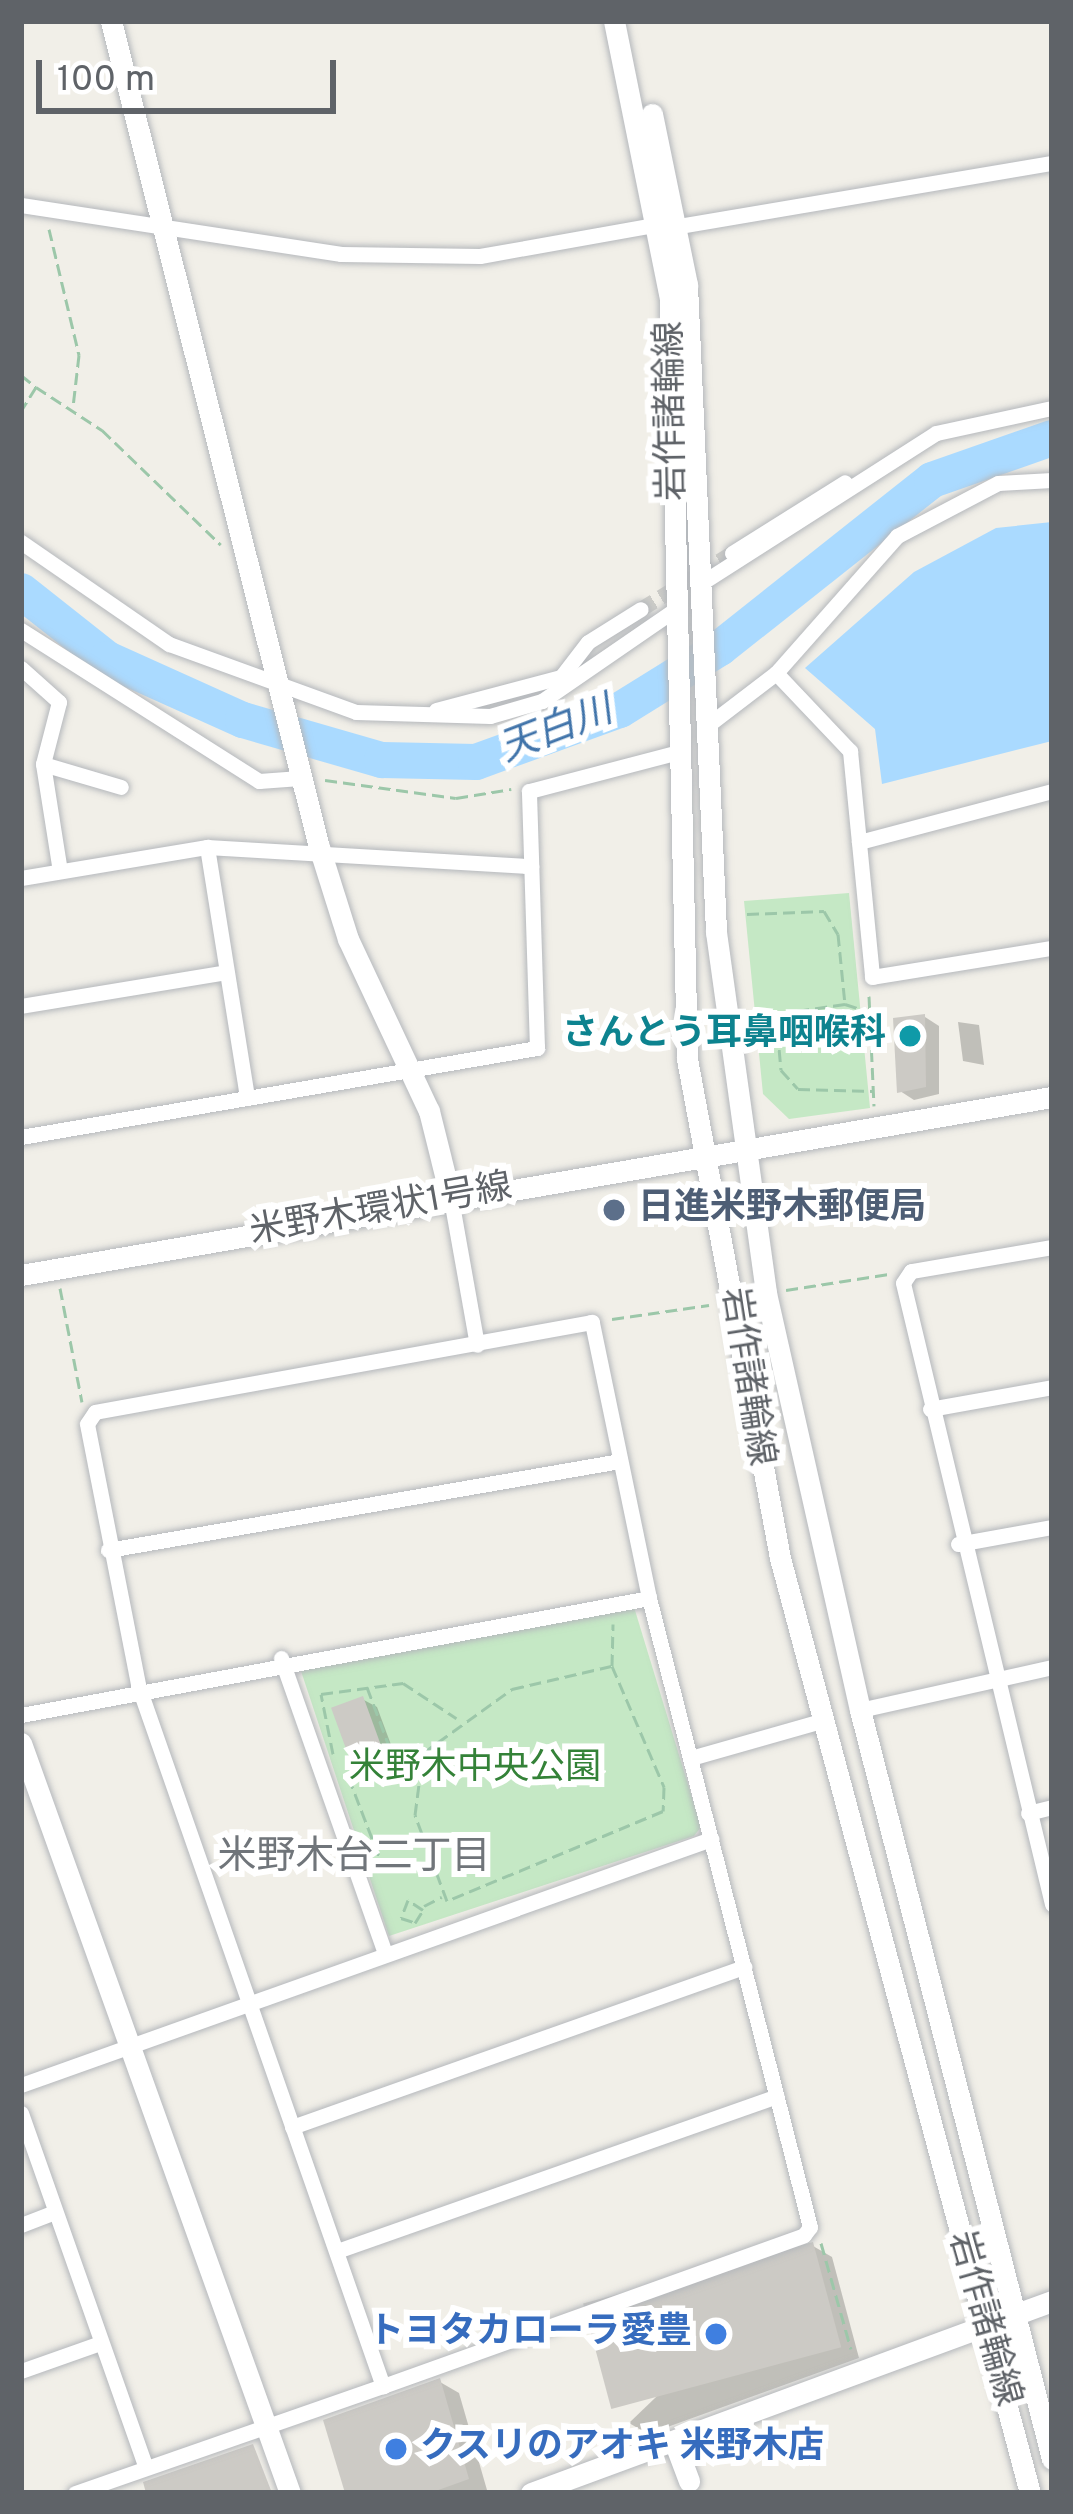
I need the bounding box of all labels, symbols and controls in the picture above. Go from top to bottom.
scale bar [42,36,342,110]
text: 100 m [57,58,155,104]
street label: 岩作諸輪線 [650,321,696,501]
water label: 天白川 [494,689,620,775]
place label: さんとう耳鼻咽喉科 [562,1014,886,1058]
marker: さんとう耳鼻咽喉科 [897,1023,923,1049]
street label: 米野木環状1号線 [247,1167,515,1255]
place label: 日進米野木郵便局 [638,1188,926,1232]
marker: 日進米野木郵便局 [601,1197,627,1223]
street label: 岩作諸輪線 [711,1285,781,1469]
park label: 米野木中央公園 [349,1748,601,1792]
district label: 米野木台二丁目 [218,1836,490,1882]
street label: 岩作諸輪線 [937,2227,1029,2411]
place label: トヨタカローラ愛豊 [368,2312,692,2356]
marker: トヨタカローラ愛豊 [703,2321,729,2347]
place label: クスリのアオキ 米野木店 [420,2427,825,2471]
marker: クスリのアオキ 米野木店 [383,2436,409,2462]

